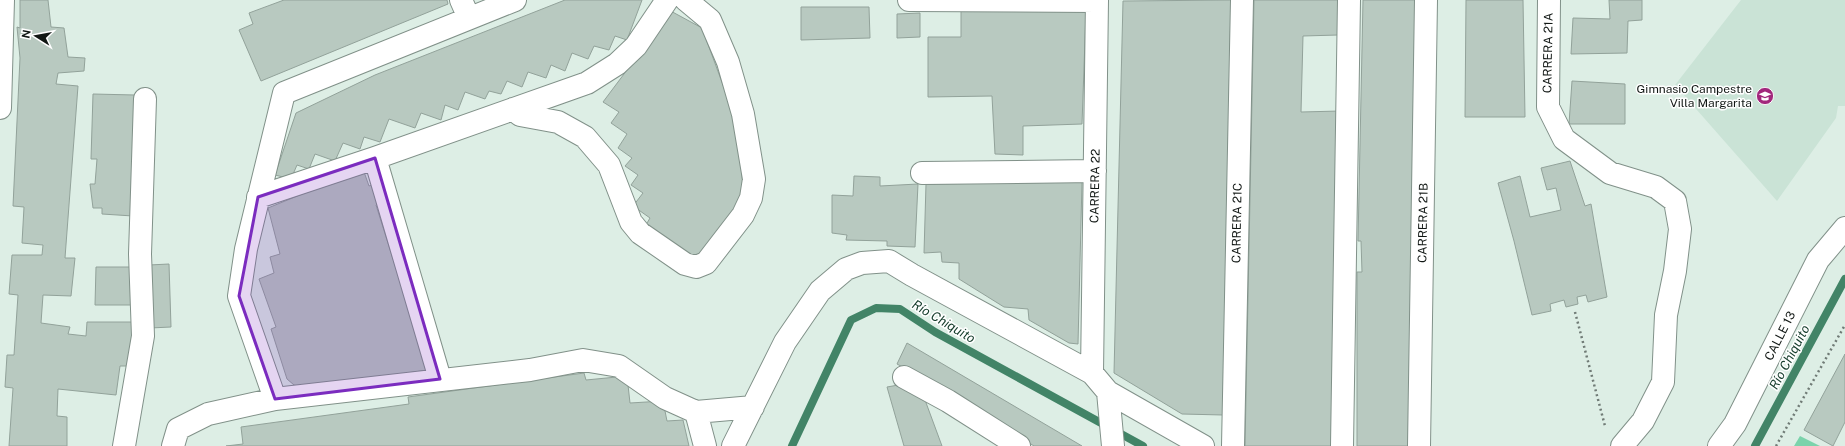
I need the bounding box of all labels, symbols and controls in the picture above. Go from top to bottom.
street label: CARRERA 21A [1540,12,1556,93]
north arrow [16,16,56,56]
text: N [19,29,33,39]
place label: Gimnasio Campestre Villa Margarita [1637,82,1752,110]
school or university icon: Gimnasio Campestre Villa Margarita [1755,86,1775,106]
street label: CARRERA 22 [1087,149,1103,223]
street label: CARRERA 21C [1229,183,1245,263]
street label: CARRERA 21B [1415,183,1431,263]
water label: Río Chiquito [910,297,978,346]
street label: CALLE 13 [1762,309,1798,363]
water label: Río Chiquito [1766,322,1813,392]

